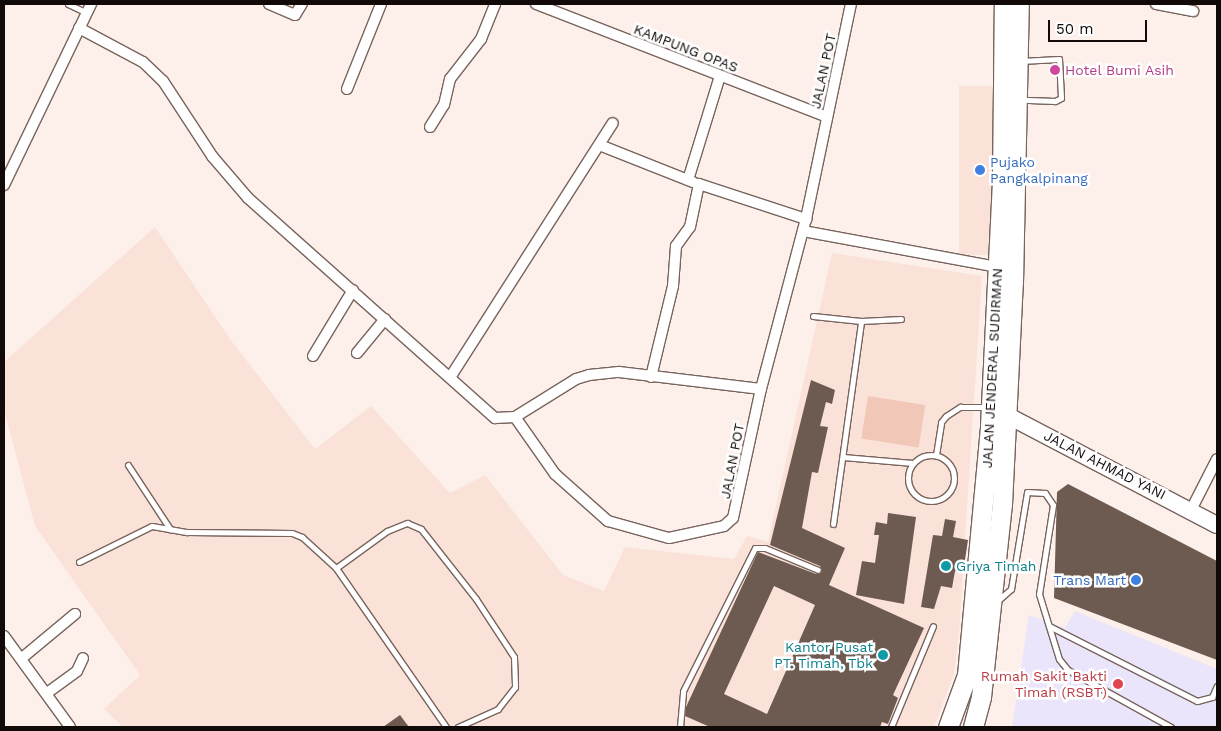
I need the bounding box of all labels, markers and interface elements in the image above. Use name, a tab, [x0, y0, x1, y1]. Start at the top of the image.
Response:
scale bar	[1051, 10, 1150, 42]
street label: KAMPUNG OPAS	[631, 20, 741, 76]
text: 50 m	[1056, 20, 1093, 38]
street label: JALAN POT	[807, 32, 839, 110]
place label: Hotel Bumi Asih	[1065, 62, 1175, 78]
marker: Hotel Bumi Asih	[1049, 64, 1061, 76]
place label: Pujako Pangkalpinang	[990, 154, 1088, 186]
marker: Pujako Pangkalpinang	[974, 164, 986, 176]
street label: JALAN JENDERAL SUDIRMAN	[978, 267, 1006, 469]
street label: JALAN POT	[716, 422, 748, 500]
street label: JALAN AHMAD YANI	[1041, 427, 1169, 503]
place label: Griya Timah	[956, 558, 1037, 574]
marker: Griya Timah	[940, 560, 952, 572]
place label: Trans Mart	[1053, 572, 1126, 588]
marker: Trans Mart	[1130, 574, 1142, 586]
place label: Kantor Pusat PT. Timah, Tbk	[774, 639, 873, 672]
marker: Kantor Pusat PT. Timah, Tbk	[877, 649, 889, 661]
place label: Rumah Sakit Bakti Timah (RSBT)	[981, 668, 1107, 700]
marker: Rumah Sakit Bakti Timah (RSBT)	[1111, 677, 1125, 691]

